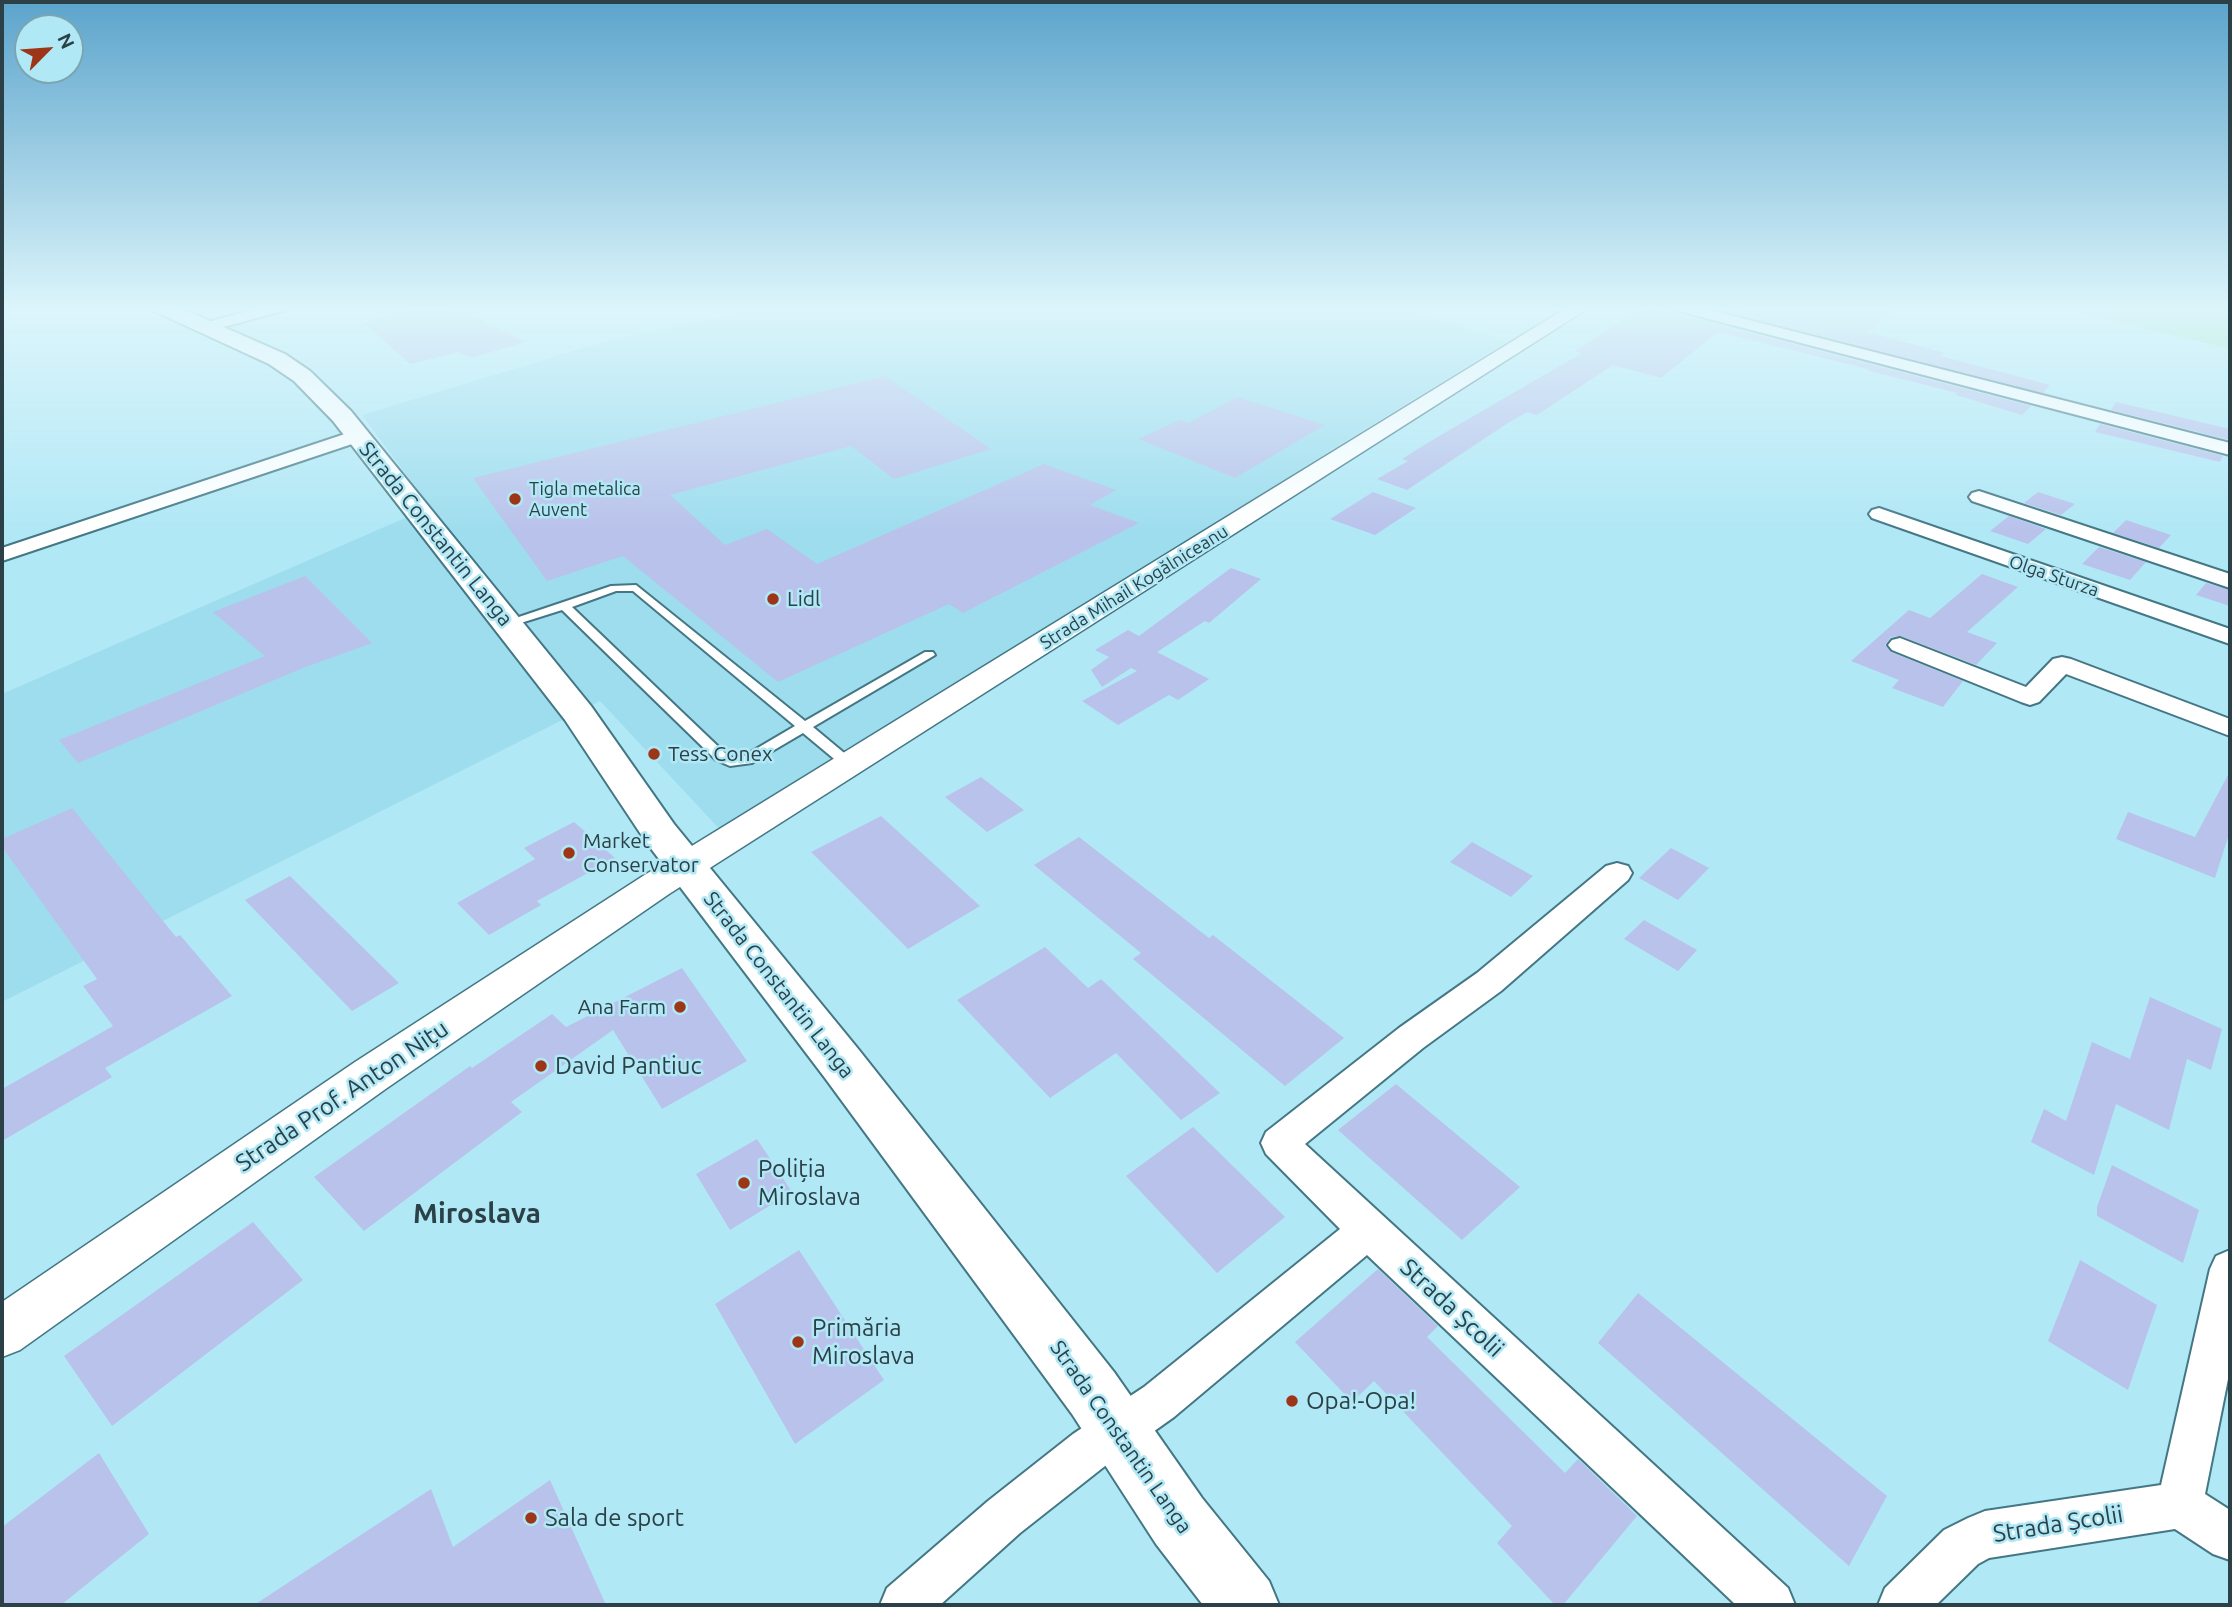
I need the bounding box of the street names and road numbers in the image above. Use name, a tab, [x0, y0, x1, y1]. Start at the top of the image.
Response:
street label: Strada Constantin Langa	[354, 437, 518, 631]
street label: Strada Mihail Kogălniceanu	[1036, 520, 1232, 654]
street label: Olga Sturza	[2006, 551, 2102, 601]
street label: Strada Constantin Langa	[698, 887, 860, 1083]
street label: Strada Prof. Anton Nițu	[230, 1014, 454, 1178]
street label: Strada Școlii	[1394, 1253, 1510, 1363]
street label: Strada Constantin Langa	[1045, 1336, 1197, 1538]
street label: Strada Școlii	[1991, 1500, 2125, 1548]

